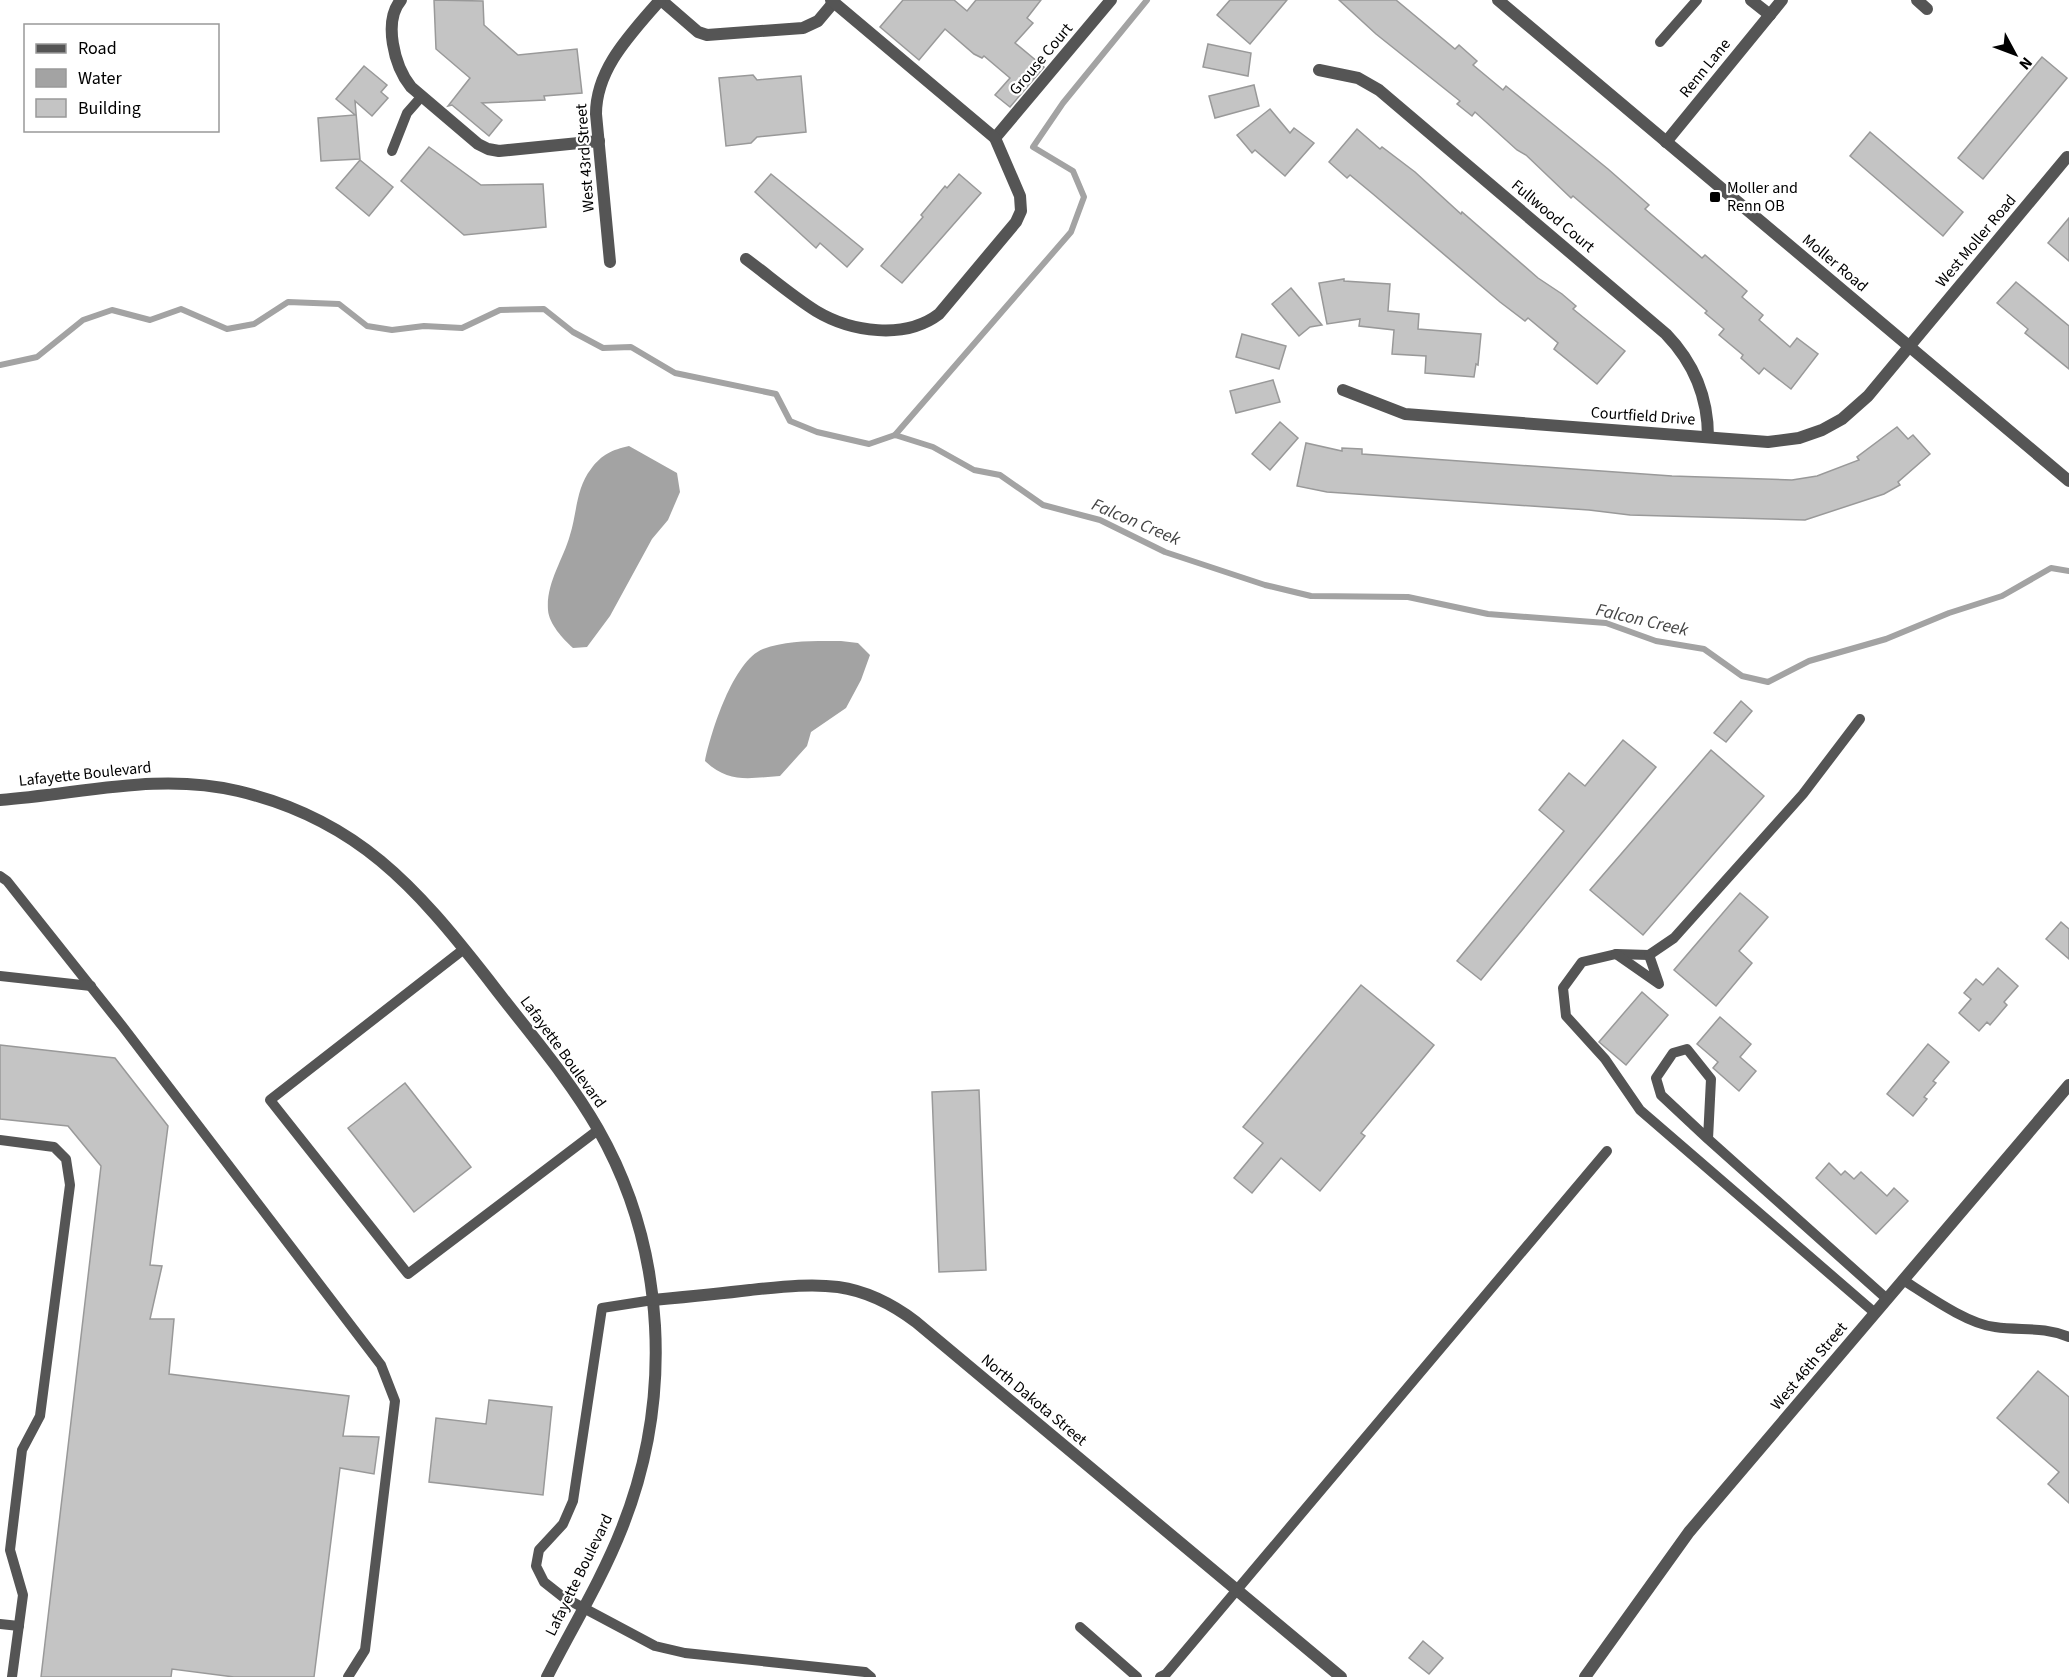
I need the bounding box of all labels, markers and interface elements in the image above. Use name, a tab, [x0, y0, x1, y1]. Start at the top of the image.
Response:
street label: Grouse Court	[1004, 18, 1078, 100]
legend	[24, 24, 219, 132]
north arrow	[1985, 24, 2045, 84]
street label: Renn Lane	[1674, 34, 1736, 102]
text: Road	[78, 36, 117, 61]
text: N	[2014, 52, 2037, 74]
text: Water	[78, 66, 122, 91]
text: Building	[78, 96, 141, 121]
street label: West 43rd Street	[570, 102, 600, 213]
street label: Fullwood Court	[1507, 175, 1600, 258]
place label: Moller and Renn OB	[1727, 177, 1798, 217]
marker: Moller and Renn OB	[1708, 190, 1722, 204]
street label: West Moller Road	[1931, 190, 2021, 292]
street label: Moller Road	[1797, 229, 1873, 297]
street label: Courtfield Drive	[1590, 401, 1696, 431]
water label: Falcon Creek	[1088, 492, 1185, 552]
water label: Falcon Creek	[1593, 597, 1691, 643]
street label: Lafayette Boulevard	[18, 756, 152, 792]
street label: Lafayette Boulevard	[515, 992, 611, 1112]
street label: West 46th Street	[1766, 1317, 1853, 1415]
street label: North Dakota Street	[976, 1349, 1092, 1451]
street label: Lafayette Boulevard	[540, 1510, 618, 1640]

